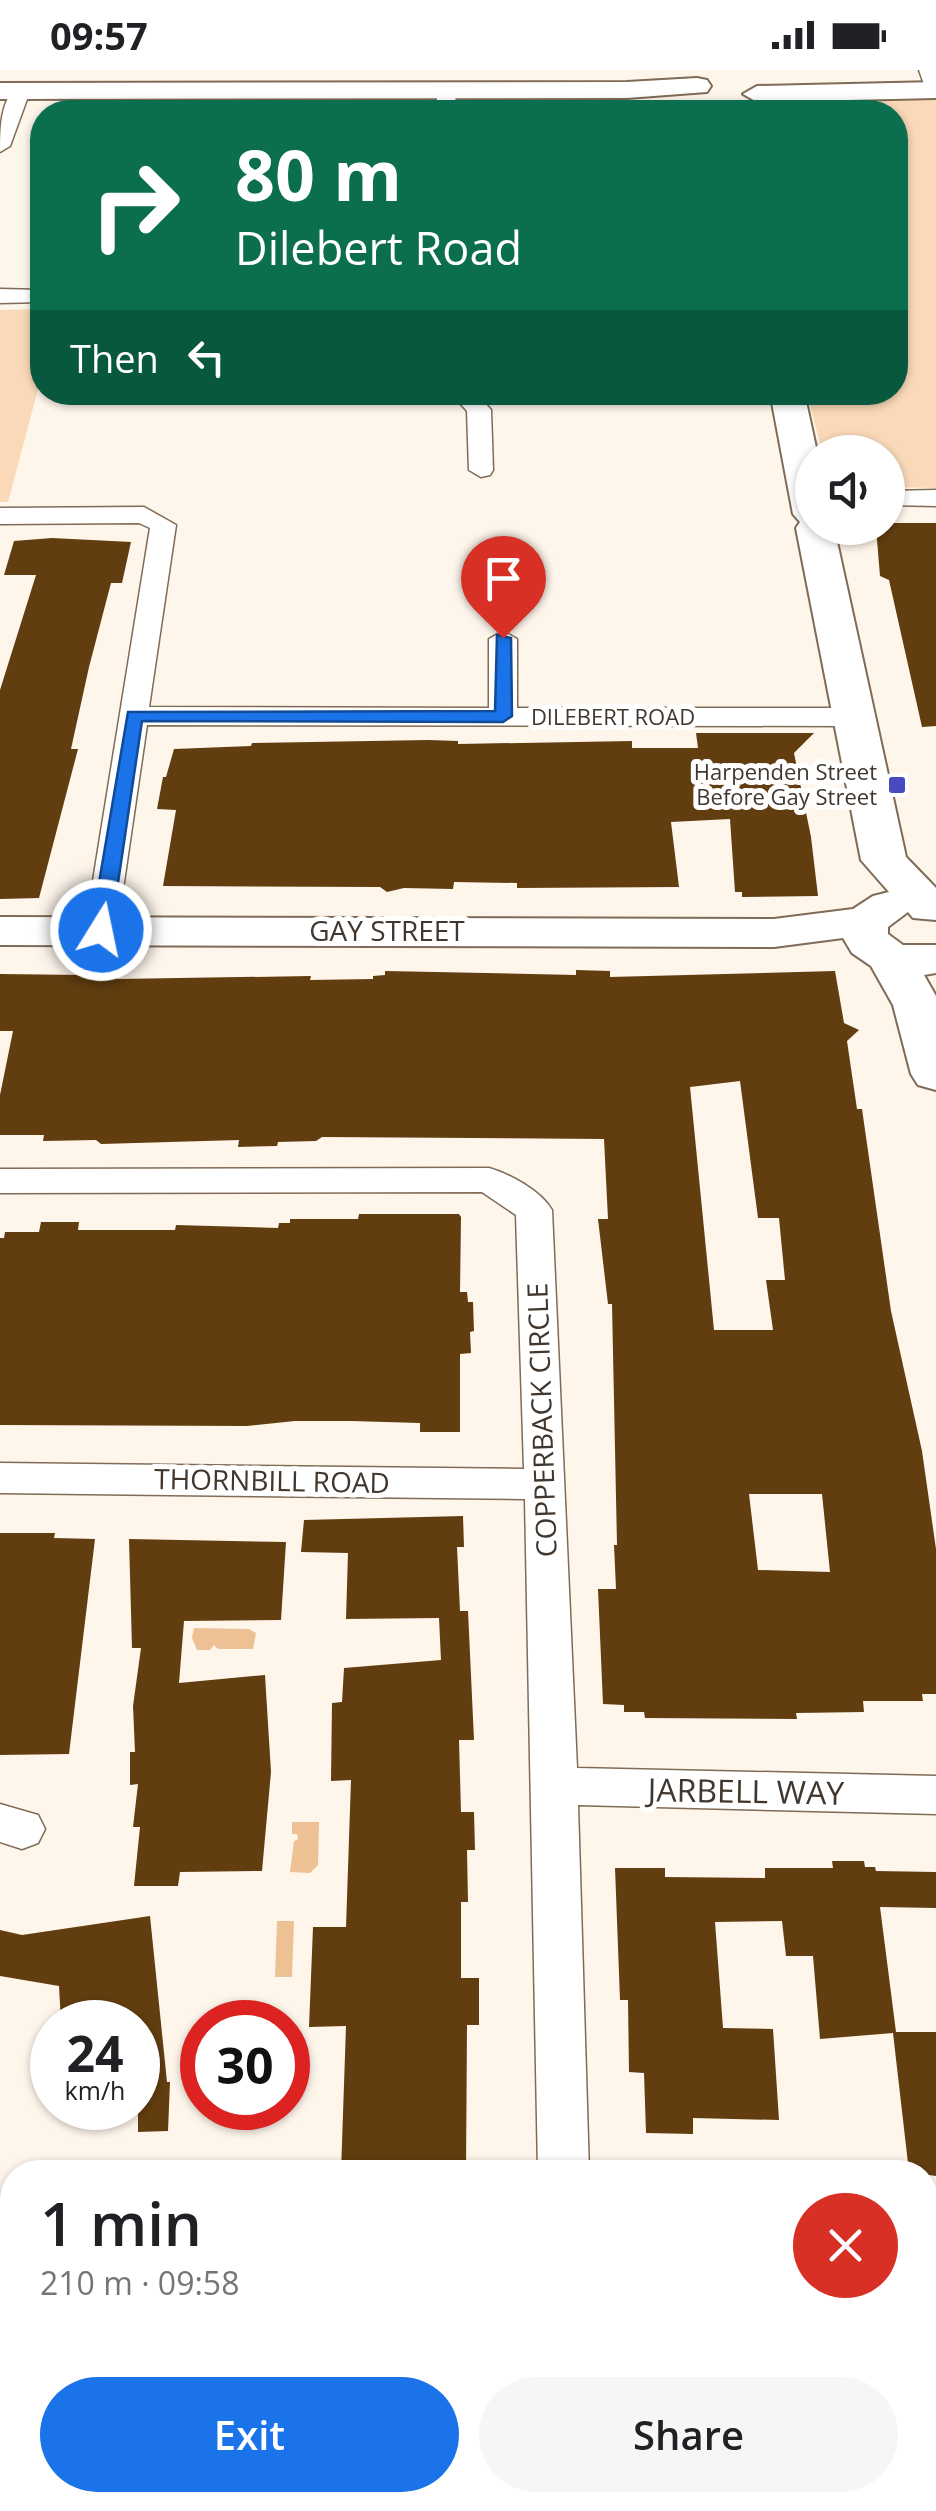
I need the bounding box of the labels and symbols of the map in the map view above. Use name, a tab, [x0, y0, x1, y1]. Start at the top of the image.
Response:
pin	[461, 536, 546, 639]
street label: DILEBERT ROAD	[531, 701, 695, 731]
place label: Harpenden Street Before Gay Street	[694, 756, 877, 811]
marker: Harpenden Street Before Gay Street	[886, 774, 908, 796]
position arrow	[49, 878, 153, 982]
street label: GAY STREET	[309, 911, 465, 949]
street label: COPPERBACK CIRCLE	[517, 1282, 565, 1558]
street label: THORNBILL ROAD	[154, 1459, 390, 1501]
street label: JARBELL WAY	[644, 1767, 845, 1814]
speed limit sign: 30	[180, 2000, 310, 2130]

